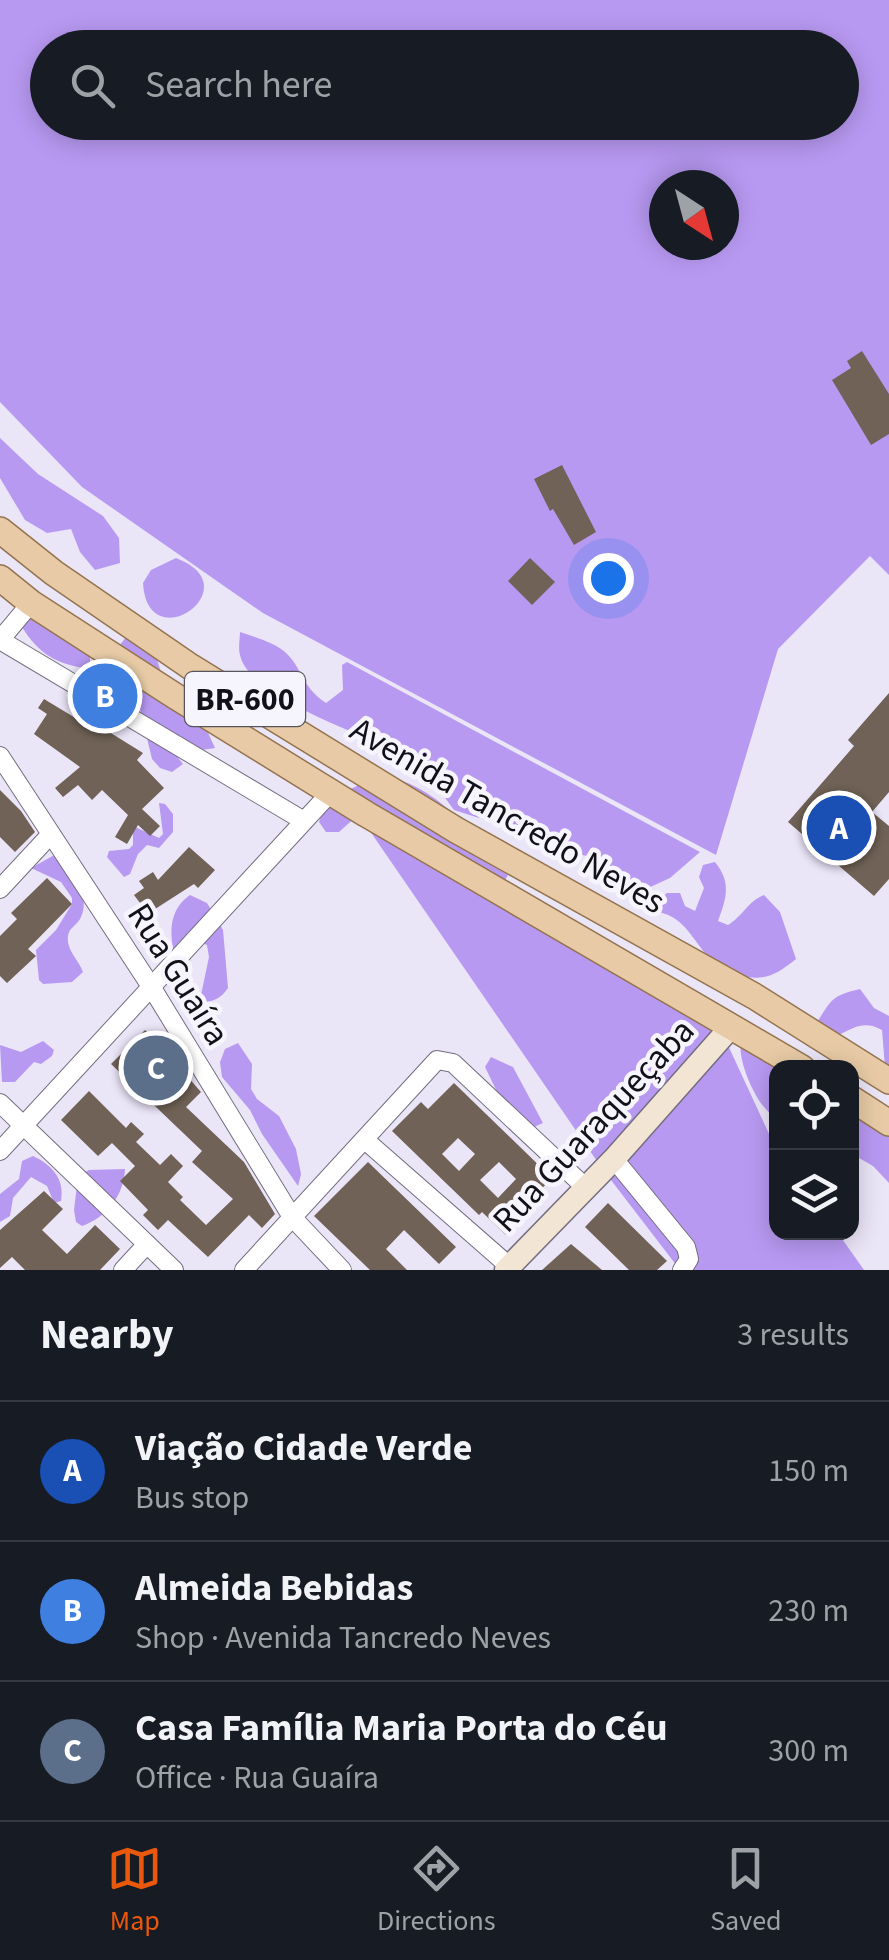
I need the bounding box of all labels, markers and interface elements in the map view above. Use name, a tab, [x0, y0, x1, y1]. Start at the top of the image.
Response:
search box	[30, 30, 859, 140]
icon: search	[65, 58, 120, 113]
text: Search here	[145, 58, 332, 112]
north arrow	[649, 170, 739, 260]
your location	[583, 553, 634, 604]
pin: B	[72, 658, 138, 734]
road number: BR-600	[185, 672, 305, 726]
street label: Avenida Tancredo Neves	[341, 705, 674, 927]
pin: A	[806, 790, 872, 866]
street label: Rua Guaíra	[115, 894, 242, 1055]
street label: Rua Guaraqueçaba	[481, 1008, 706, 1244]
pin: C	[124, 1030, 188, 1106]
map controls	[769, 1060, 859, 1240]
button: locate	[769, 1060, 859, 1150]
button: layers	[769, 1150, 859, 1240]
text: Nearby	[40, 1305, 174, 1365]
text: 3 results	[737, 1312, 849, 1358]
text: Viação Cidade Verde	[135, 1421, 473, 1475]
text: A	[63, 1448, 82, 1494]
text: 150 m	[768, 1448, 849, 1494]
text: Bus stop	[135, 1475, 249, 1521]
text: Almeida Bebidas	[135, 1561, 413, 1615]
text: B	[63, 1588, 82, 1634]
text: 230 m	[768, 1588, 849, 1634]
text: Shop · Avenida Tancredo Neves	[135, 1615, 551, 1661]
text: Casa Família Maria Porta do Céu	[135, 1701, 668, 1755]
text: C	[63, 1728, 82, 1774]
text: 300 m	[768, 1728, 849, 1774]
text: Office · Rua Guaíra	[135, 1755, 379, 1801]
tab: Map	[107, 1841, 162, 1941]
tab: Directions	[377, 1841, 496, 1941]
tab: Saved	[710, 1841, 782, 1941]

